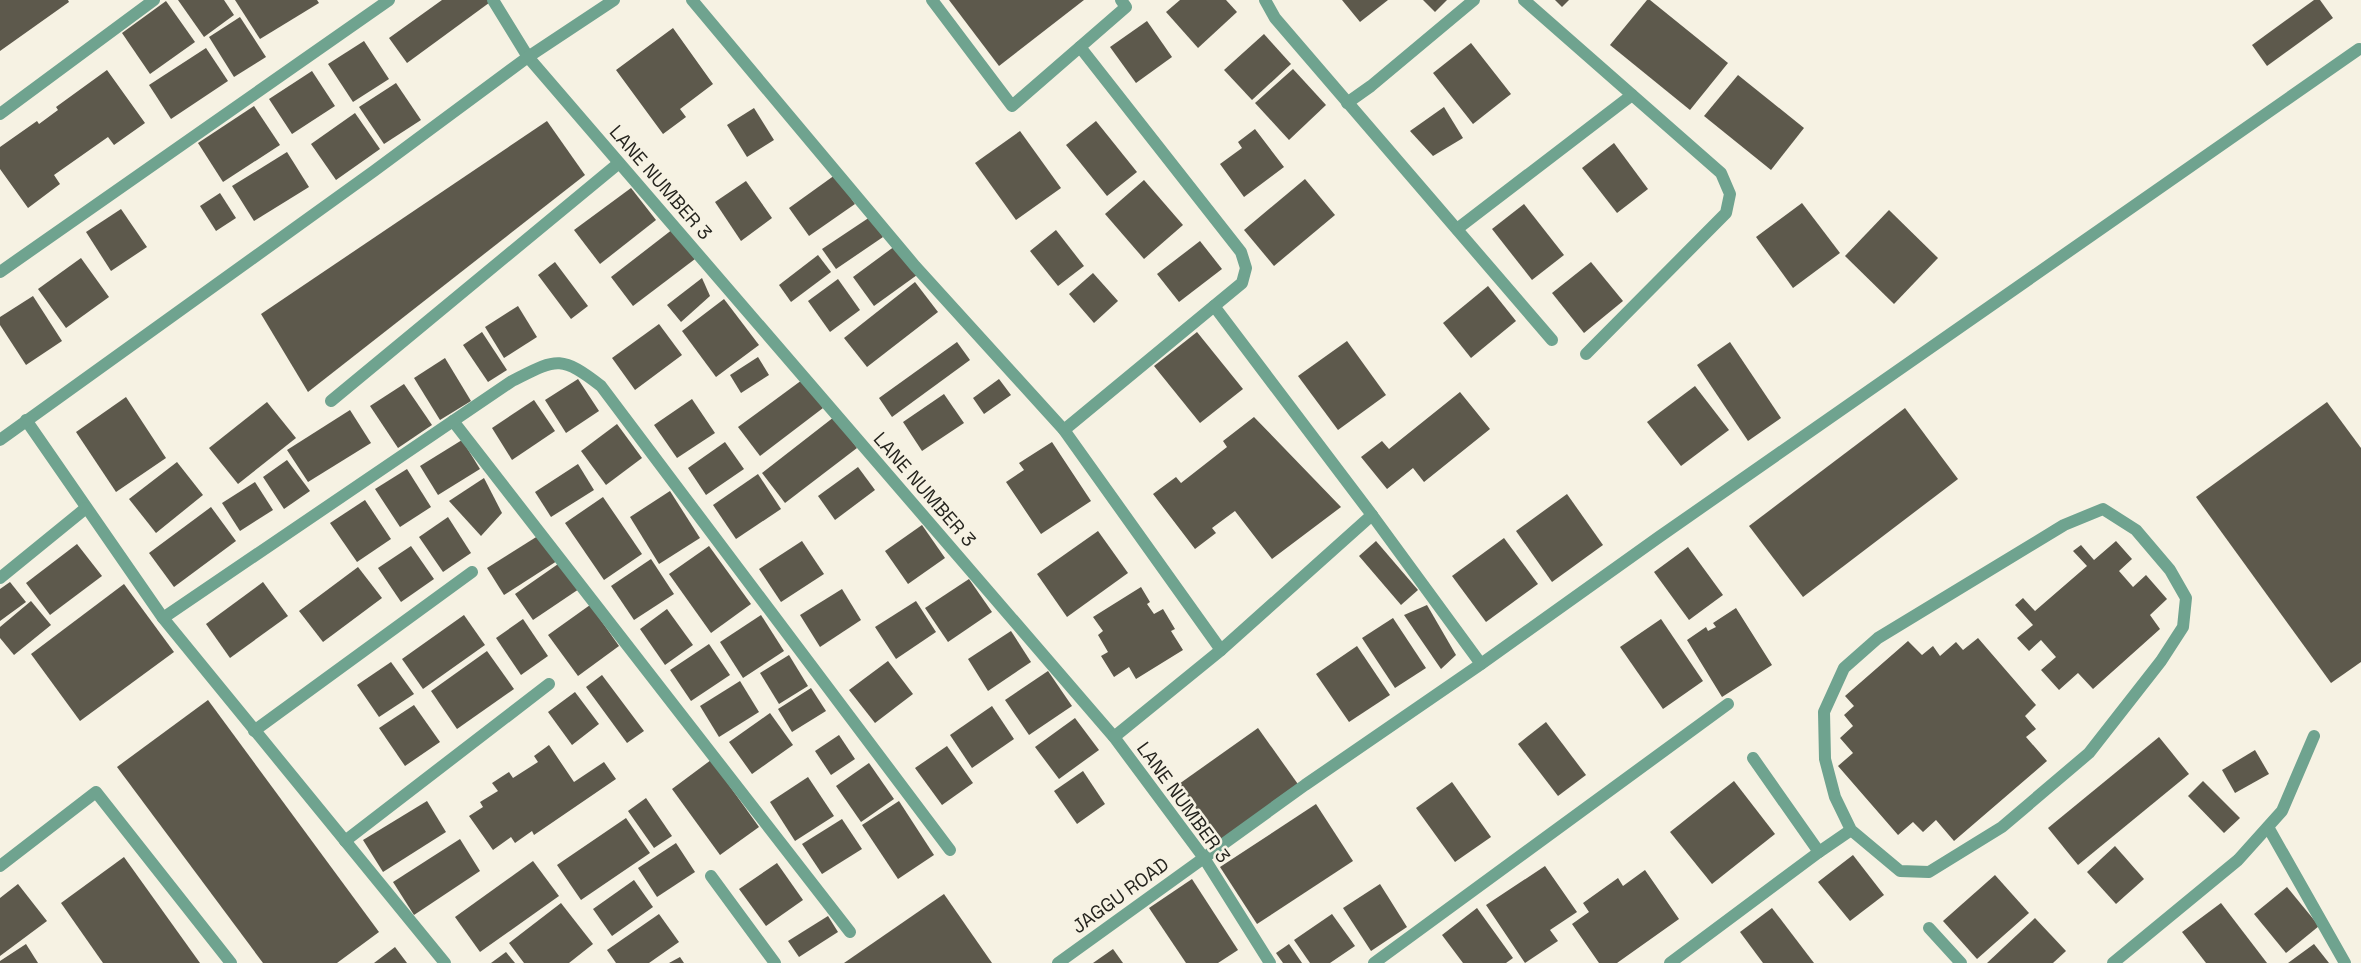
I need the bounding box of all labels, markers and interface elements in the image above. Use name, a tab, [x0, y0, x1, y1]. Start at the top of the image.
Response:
street label: LANE NUMBER 3	[604, 120, 717, 245]
street label: LANE NUMBER 3	[868, 427, 981, 552]
street label: LANE NUMBER 3	[1131, 737, 1236, 868]
street label: JAGGU ROAD	[1067, 852, 1174, 939]

